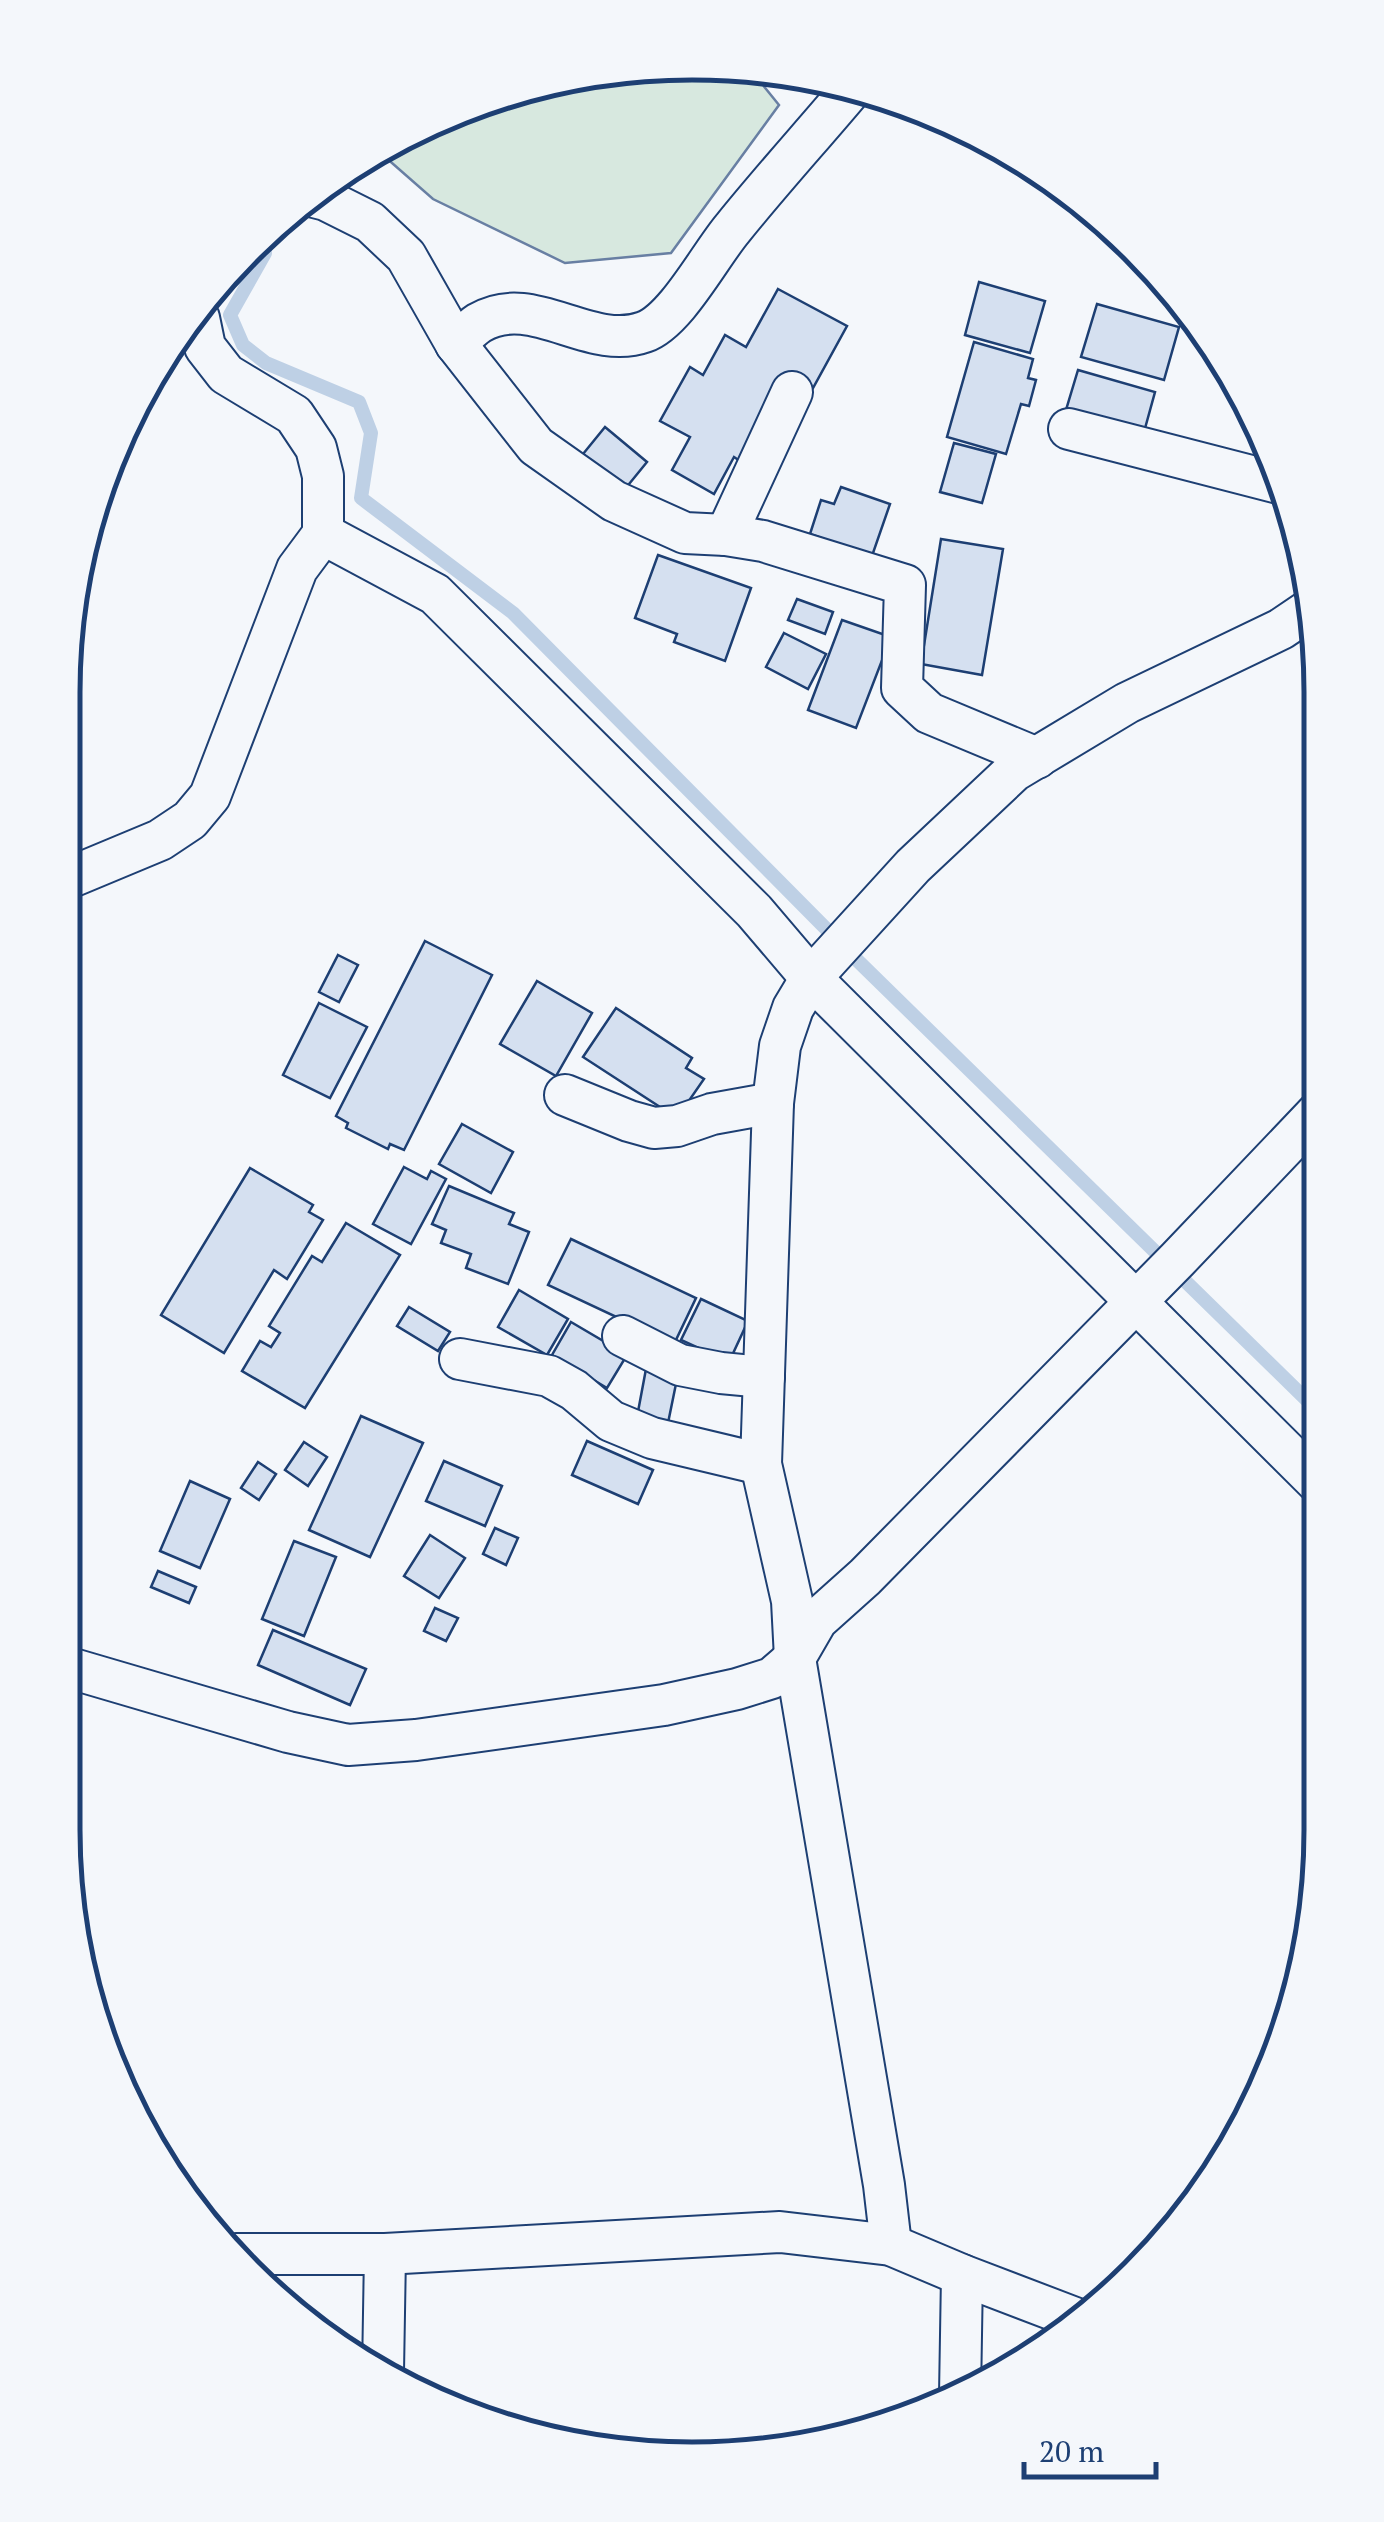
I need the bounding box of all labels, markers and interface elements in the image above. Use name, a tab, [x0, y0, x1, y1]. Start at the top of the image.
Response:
scale bar	[1024, 2417, 1156, 2479]
text: 20 m	[1039, 2431, 1104, 2471]

